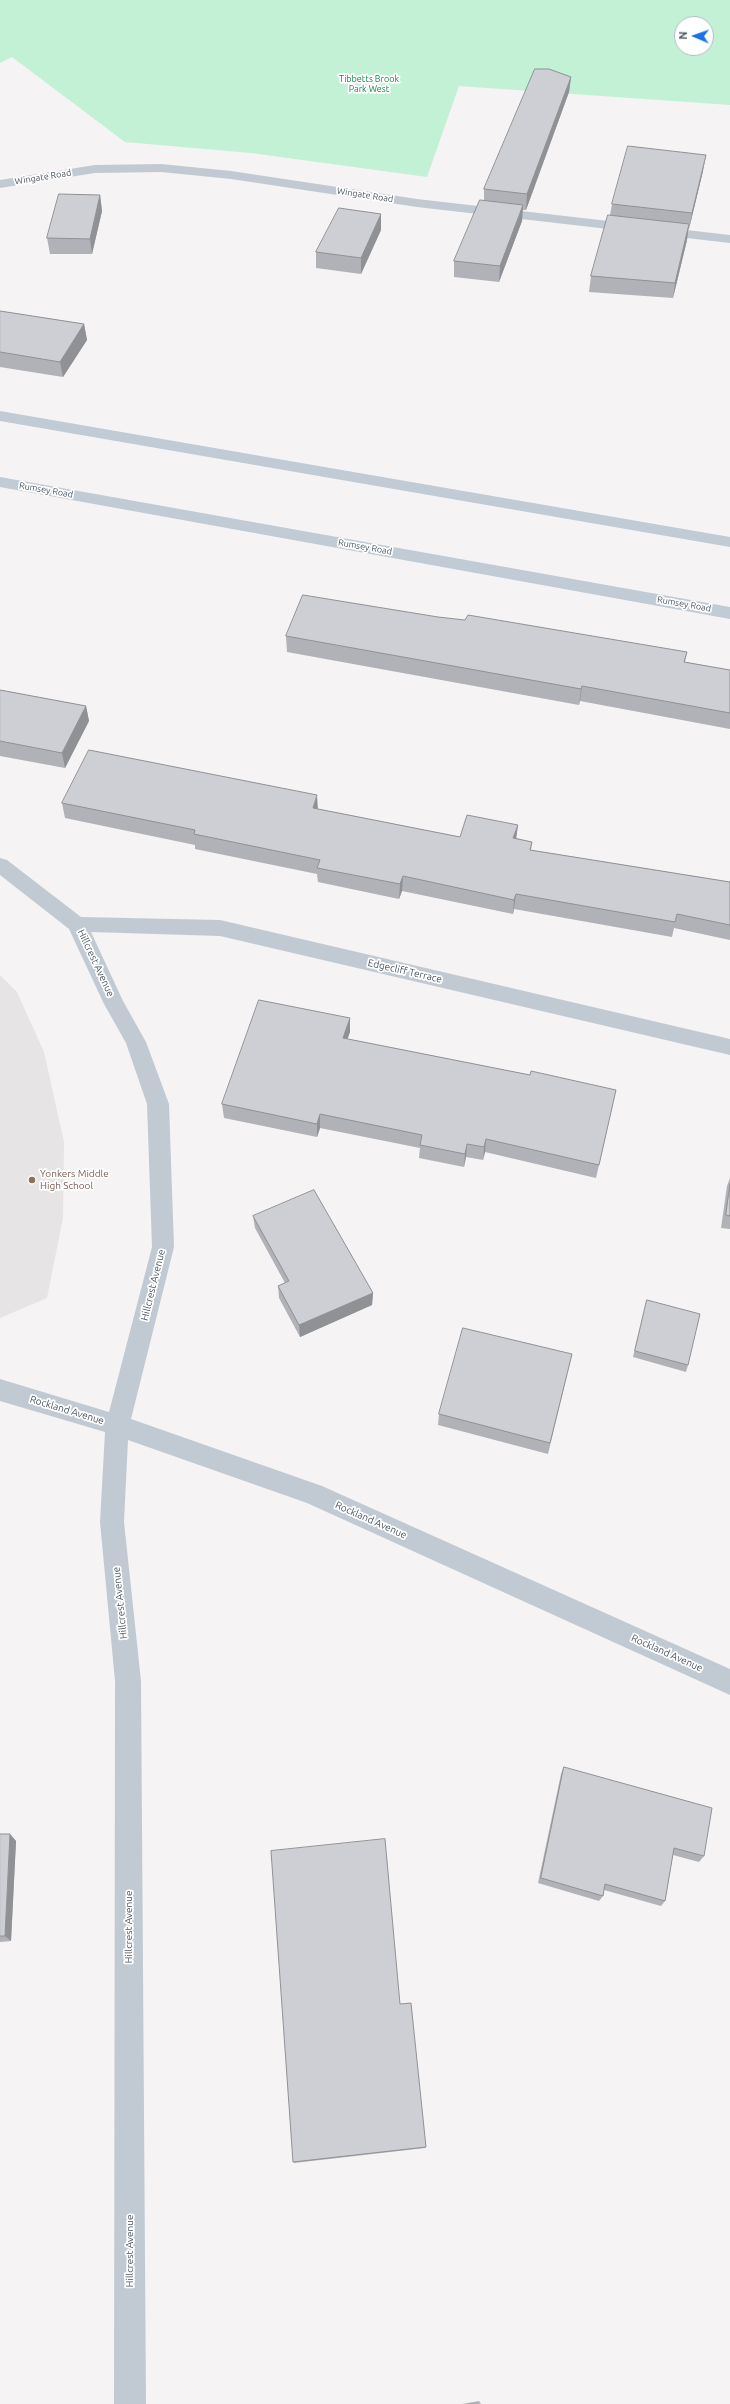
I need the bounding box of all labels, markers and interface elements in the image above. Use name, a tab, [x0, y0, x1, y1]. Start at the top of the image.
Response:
north arrow	[674, 16, 714, 56]
text: N	[677, 31, 689, 40]
park label: Tibbetts Brook Park West	[339, 74, 399, 95]
street label: Wingate Road	[14, 167, 72, 187]
street label: Wingate Road	[336, 185, 394, 205]
street label: Rumsey Road	[18, 480, 74, 500]
street label: Rumsey Road	[337, 537, 393, 557]
street label: Rumsey Road	[656, 594, 712, 614]
street label: Hillcrest Avenue	[75, 927, 117, 999]
street label: Edgecliff Terrace	[367, 957, 443, 985]
place label: Yonkers Middle High School	[40, 1168, 109, 1192]
marker: Yonkers Middle High School	[27, 1175, 37, 1185]
street label: Hillcrest Avenue	[138, 1248, 168, 1322]
street label: Rockland Avenue	[28, 1393, 106, 1427]
street label: Rockland Avenue	[333, 1499, 409, 1541]
street label: Hillcrest Avenue	[110, 1566, 130, 1640]
street label: Rockland Avenue	[629, 1632, 705, 1674]
street label: Hillcrest Avenue	[123, 1891, 135, 1963]
street label: Hillcrest Avenue	[124, 2215, 136, 2287]

